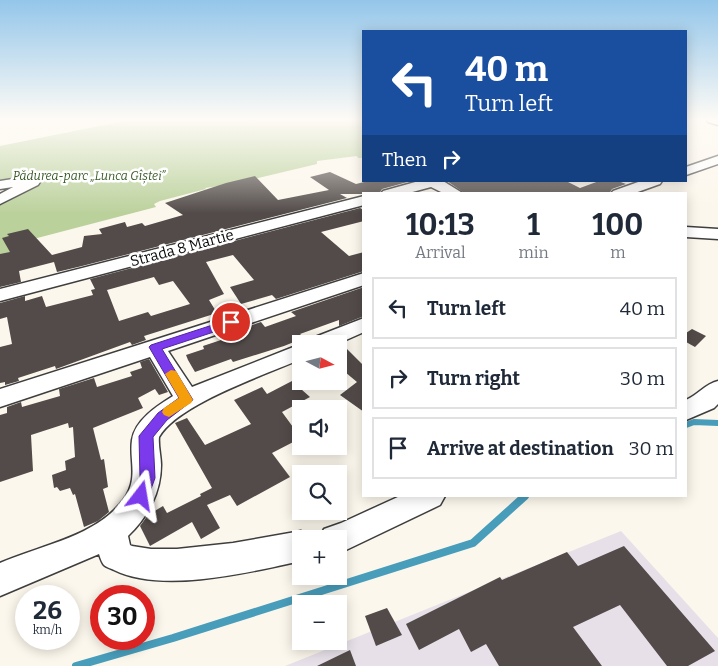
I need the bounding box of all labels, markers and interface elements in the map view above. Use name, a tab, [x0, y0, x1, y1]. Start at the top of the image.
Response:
text: 40 m	[465, 48, 548, 90]
icon: left	[382, 50, 447, 115]
text: Turn left	[465, 90, 553, 117]
icon: right	[437, 145, 465, 173]
text: Then	[382, 148, 427, 171]
park label: Pădurea-parc „Lunca Gîștei”	[13, 169, 166, 184]
text: 10:13	[406, 207, 475, 243]
text: 1	[527, 207, 540, 243]
text: 100	[592, 207, 643, 243]
street label: Strada 8 Martie	[128, 226, 236, 270]
text: Arrival	[415, 243, 466, 262]
text: min	[519, 243, 549, 262]
text: m	[610, 243, 625, 262]
icon: left	[384, 294, 412, 322]
text: Turn left	[427, 297, 506, 320]
text: 40 m	[620, 297, 665, 320]
pin	[210, 301, 252, 343]
icon: arrive	[217, 308, 245, 336]
north arrow	[292, 335, 348, 390]
map controls	[292, 335, 347, 650]
icon: right	[384, 364, 412, 392]
text: Turn right	[427, 367, 520, 390]
text: 30 m	[620, 367, 665, 390]
button: sound	[292, 400, 347, 455]
icon: arrive	[384, 434, 412, 462]
text: Arrive at destination	[427, 437, 614, 460]
text: 30 m	[629, 437, 674, 460]
button: search	[292, 465, 347, 520]
position arrow	[114, 469, 166, 521]
button: +	[292, 530, 347, 585]
speed limit sign: 30	[90, 585, 155, 650]
button: −	[292, 595, 347, 650]
text: 26	[33, 596, 62, 626]
text: km/h	[33, 623, 62, 637]

